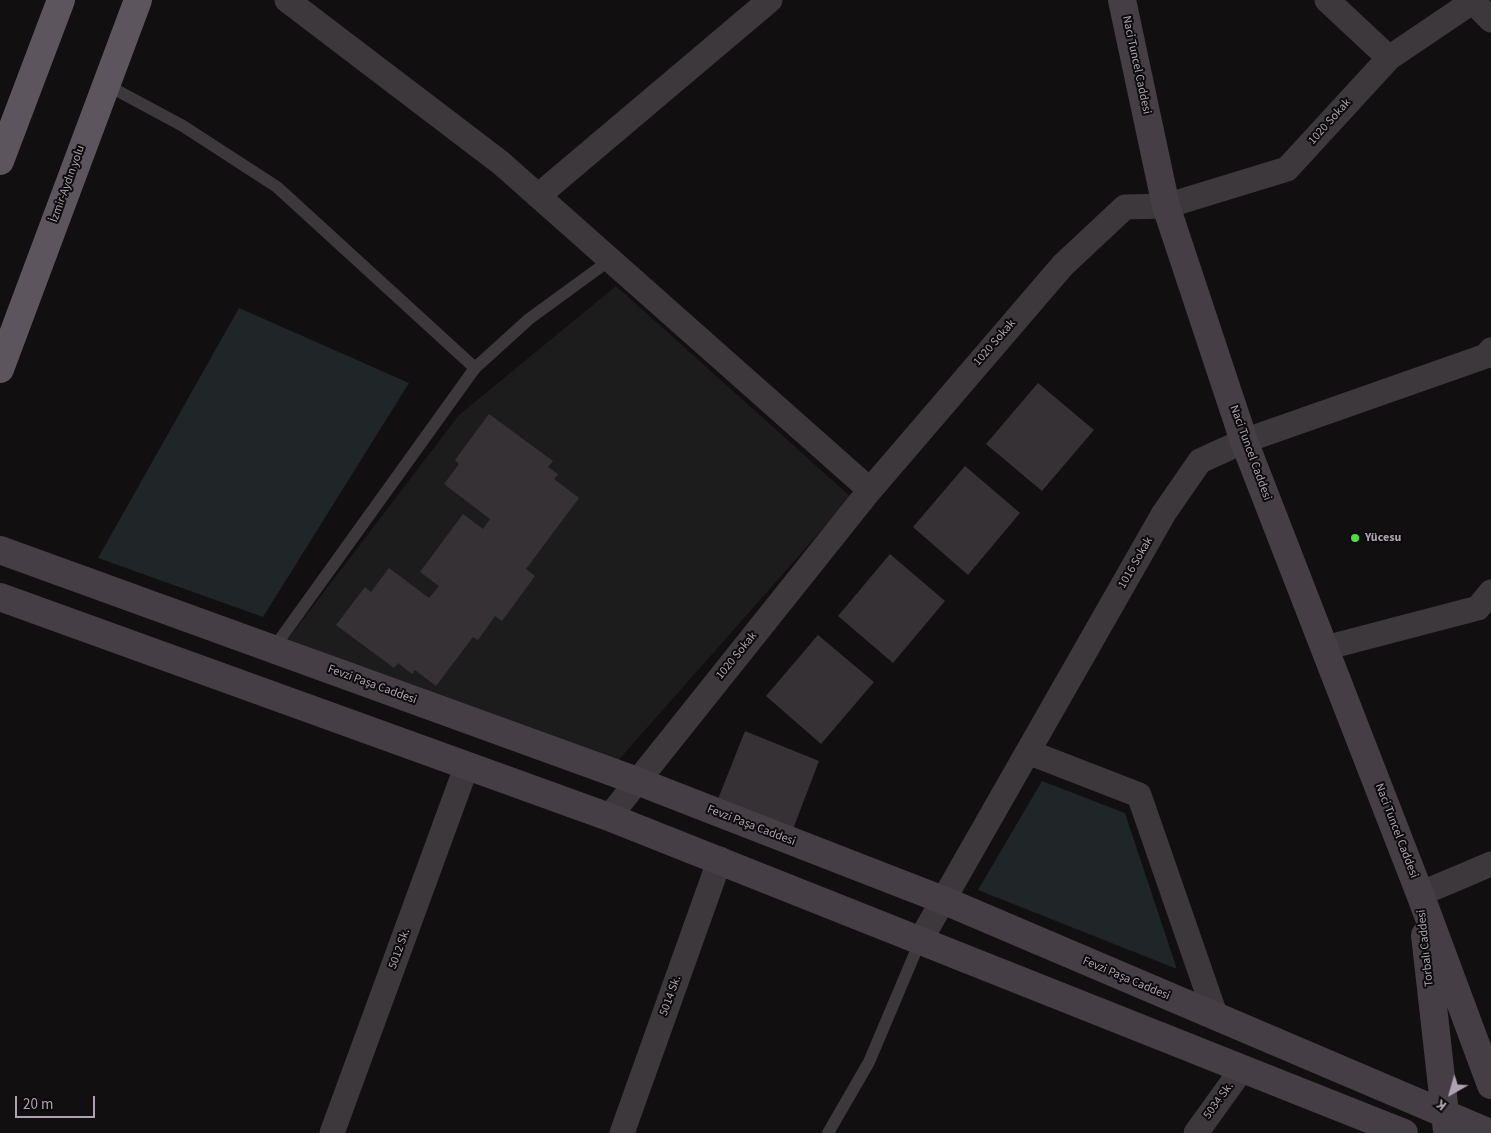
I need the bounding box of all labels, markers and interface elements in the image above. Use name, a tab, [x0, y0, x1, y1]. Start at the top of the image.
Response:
street label: Naci Tuncel Caddesi	[1119, 14, 1153, 116]
street label: 1020 Sokak	[1306, 96, 1354, 148]
street label: İzmir-Aydın yolu	[47, 143, 89, 225]
street label: 1020 Sokak	[971, 317, 1019, 369]
street label: Naci Tuncel Caddesi	[1226, 403, 1274, 503]
place label: Yücesu	[1365, 531, 1401, 545]
marker: Yücesu	[1349, 532, 1361, 544]
street label: 1016 Sokak	[1116, 535, 1156, 591]
street label: 1020 Sokak	[713, 629, 761, 683]
street label: Fevzi Paşa Caddesi	[326, 662, 418, 708]
street label: Naci Tuncel Caddesi	[1371, 782, 1421, 880]
street label: Fevzi Paşa Caddesi	[705, 803, 797, 849]
street label: Torbalı Caddesi	[1415, 909, 1437, 987]
street label: 5012 Sk.	[386, 927, 414, 971]
street label: Fevzi Paşa Caddesi	[1080, 954, 1172, 1004]
street label: 5014 Sk.	[657, 974, 685, 1018]
north arrow	[1426, 1068, 1476, 1118]
street label: 5034 Sk.	[1201, 1080, 1237, 1122]
scale bar	[18, 1086, 98, 1118]
text: 20 m	[23, 1094, 53, 1115]
text: K	[1432, 1094, 1451, 1115]

